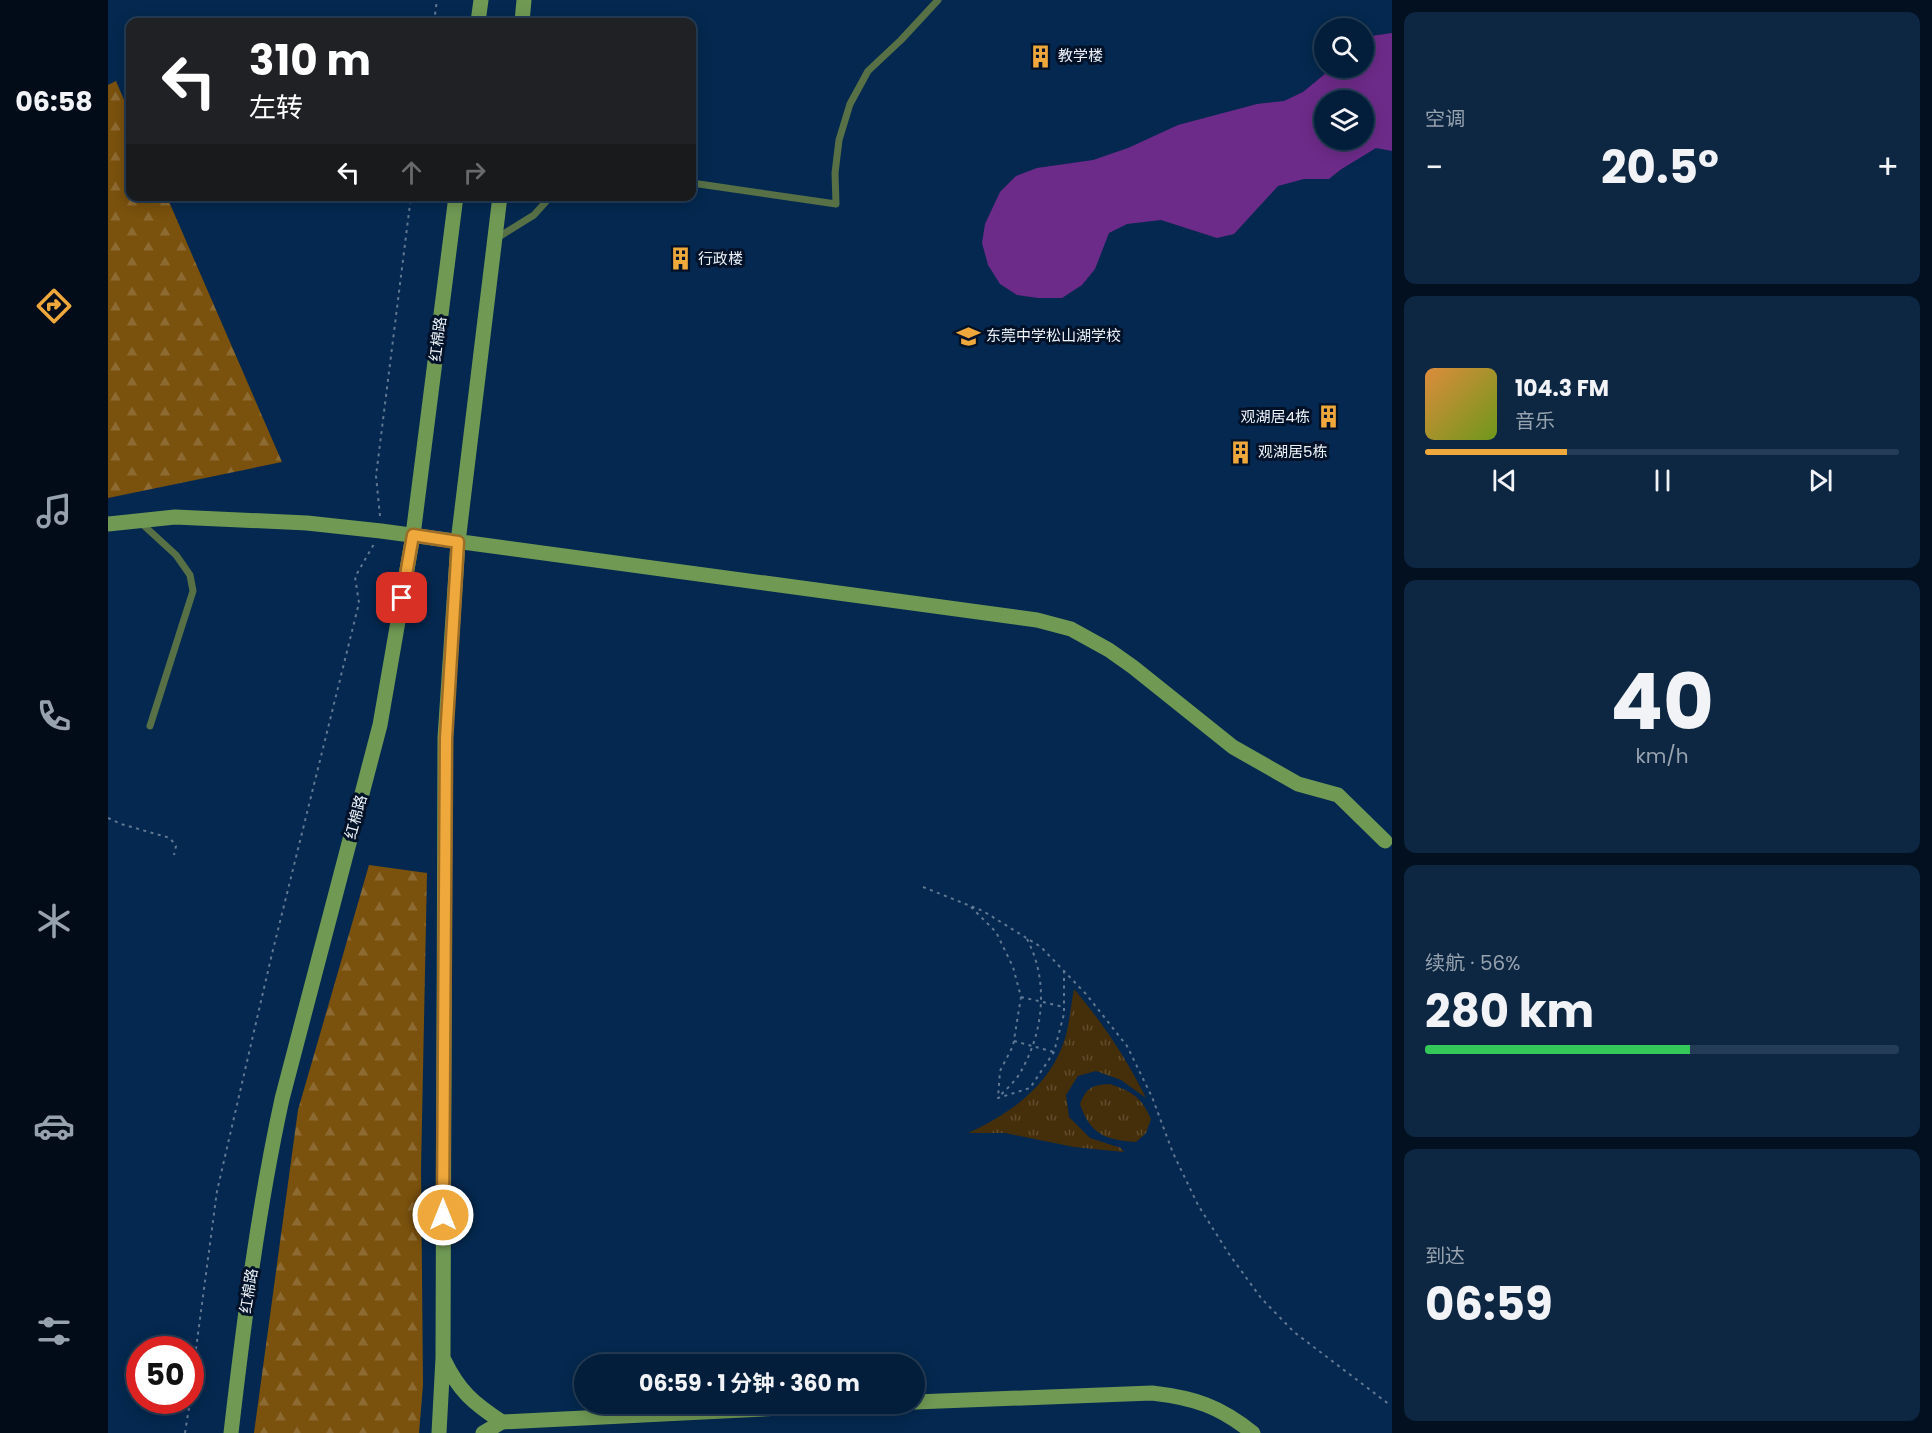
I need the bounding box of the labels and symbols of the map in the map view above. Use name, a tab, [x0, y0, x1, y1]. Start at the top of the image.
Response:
building icon: 教学楼	[1027, 43, 1053, 69]
place label: 教学楼	[1058, 45, 1103, 66]
building icon: 行政楼	[667, 246, 693, 272]
place label: 行政楼	[698, 248, 743, 269]
street label: 红棉路	[424, 315, 451, 363]
school or university icon: 东莞中学松山湖学校	[955, 323, 981, 349]
place label: 东莞中学松山湖学校	[986, 325, 1121, 346]
building icon: 观湖居4栋	[1315, 404, 1341, 430]
place label: 观湖居4栋	[1241, 406, 1310, 427]
building icon: 观湖居5栋	[1227, 439, 1253, 465]
place label: 观湖居5栋	[1258, 441, 1327, 462]
pin	[376, 572, 427, 623]
street label: 红棉路	[340, 792, 371, 841]
position arrow	[411, 1183, 475, 1247]
street label: 红棉路	[235, 1267, 262, 1315]
speed limit sign: 50	[126, 1336, 204, 1414]

